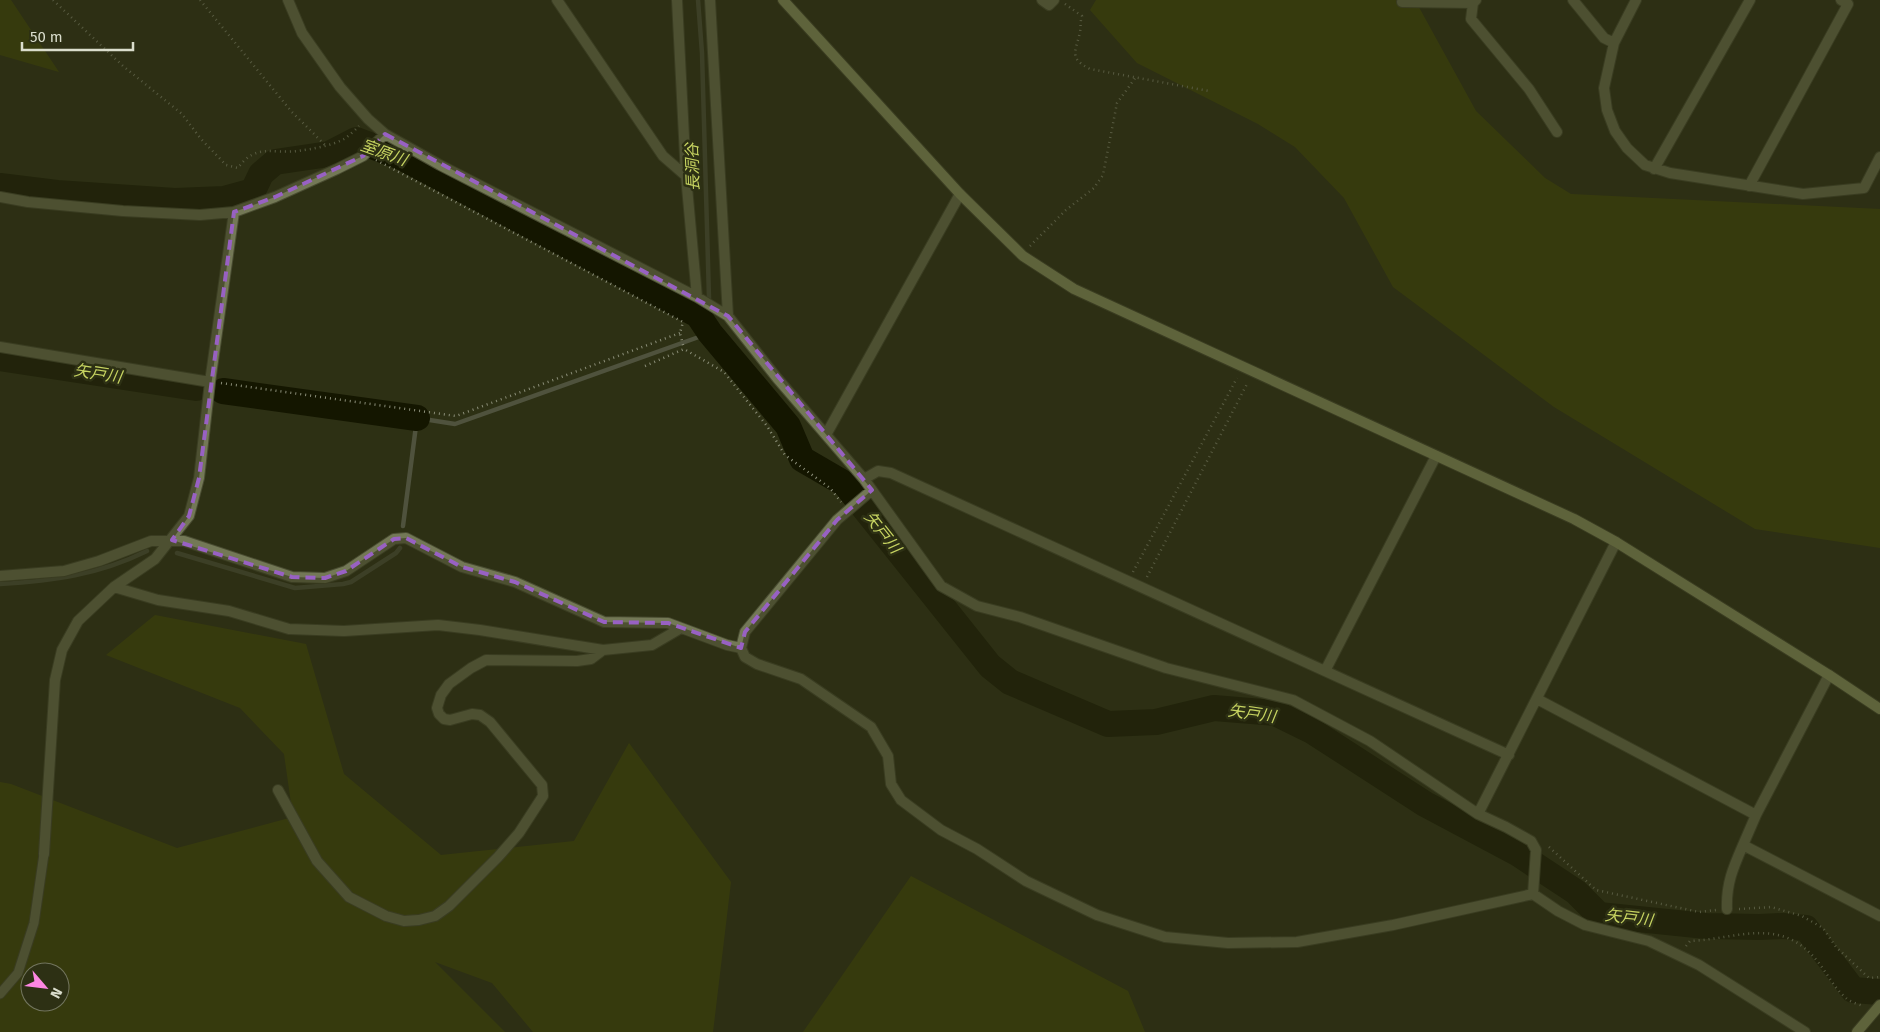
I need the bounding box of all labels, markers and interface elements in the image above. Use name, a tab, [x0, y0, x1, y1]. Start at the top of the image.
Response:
scale bar	[22, 20, 134, 52]
text: 50 m	[30, 28, 63, 46]
water label: 室原川	[358, 135, 412, 170]
water label: 長洞谷	[682, 141, 703, 191]
water label: 矢戸川	[73, 360, 125, 387]
water label: 矢戸川	[860, 508, 906, 559]
water label: 矢戸川	[1227, 701, 1279, 727]
water label: 矢戸川	[1604, 905, 1656, 930]
north arrow	[20, 962, 70, 1012]
text: N	[46, 985, 66, 1001]

